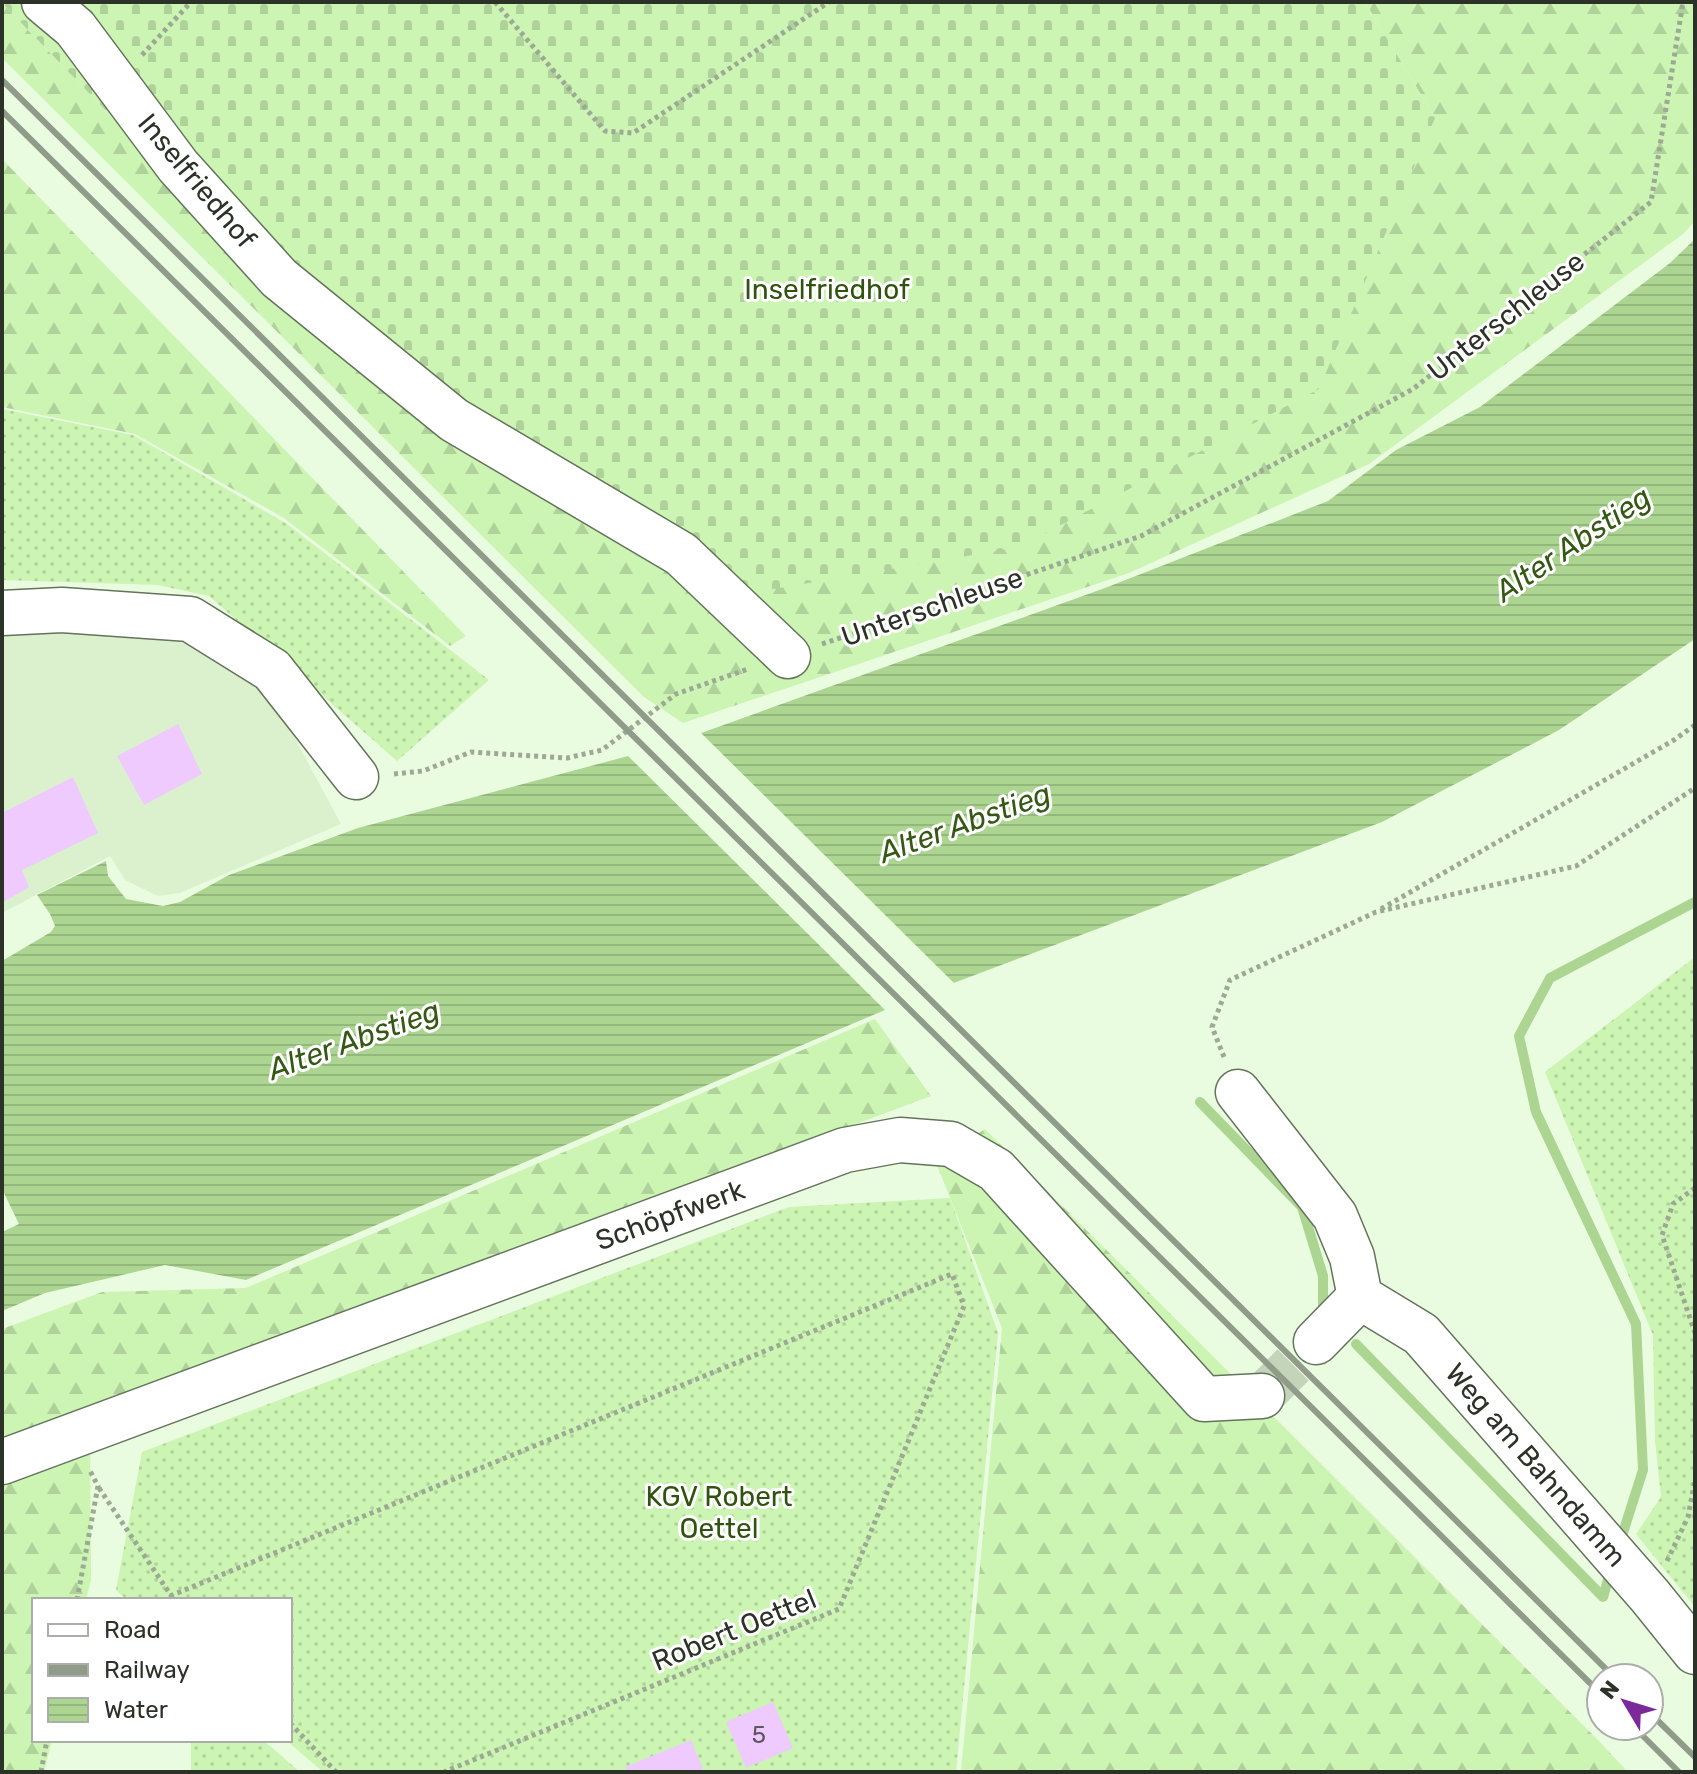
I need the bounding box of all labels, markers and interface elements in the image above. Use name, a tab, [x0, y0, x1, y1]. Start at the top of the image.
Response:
street label: Inselfriedhof	[131, 107, 263, 255]
street label: Unterschleuse	[1421, 245, 1591, 387]
park label: Inselfriedhof	[744, 273, 910, 306]
water label: Alter Abstieg	[1487, 479, 1658, 610]
street label: Unterschleuse	[837, 561, 1027, 653]
water label: Alter Abstieg	[872, 775, 1056, 871]
water label: Alter Abstieg	[261, 992, 445, 1088]
street label: Schöpfwerk	[591, 1173, 750, 1257]
street label: Weg am Bahndamm	[1439, 1357, 1633, 1573]
park label: KGV Robert Oettel	[646, 1480, 792, 1545]
street label: Robert Oettel	[647, 1582, 821, 1678]
legend	[32, 1598, 292, 1742]
text: Road	[104, 1616, 161, 1644]
text: Railway	[104, 1656, 190, 1684]
north arrow	[1585, 1662, 1665, 1742]
text: N	[1594, 1675, 1625, 1705]
text: Water	[104, 1696, 168, 1724]
house number: 5	[752, 1721, 766, 1749]

